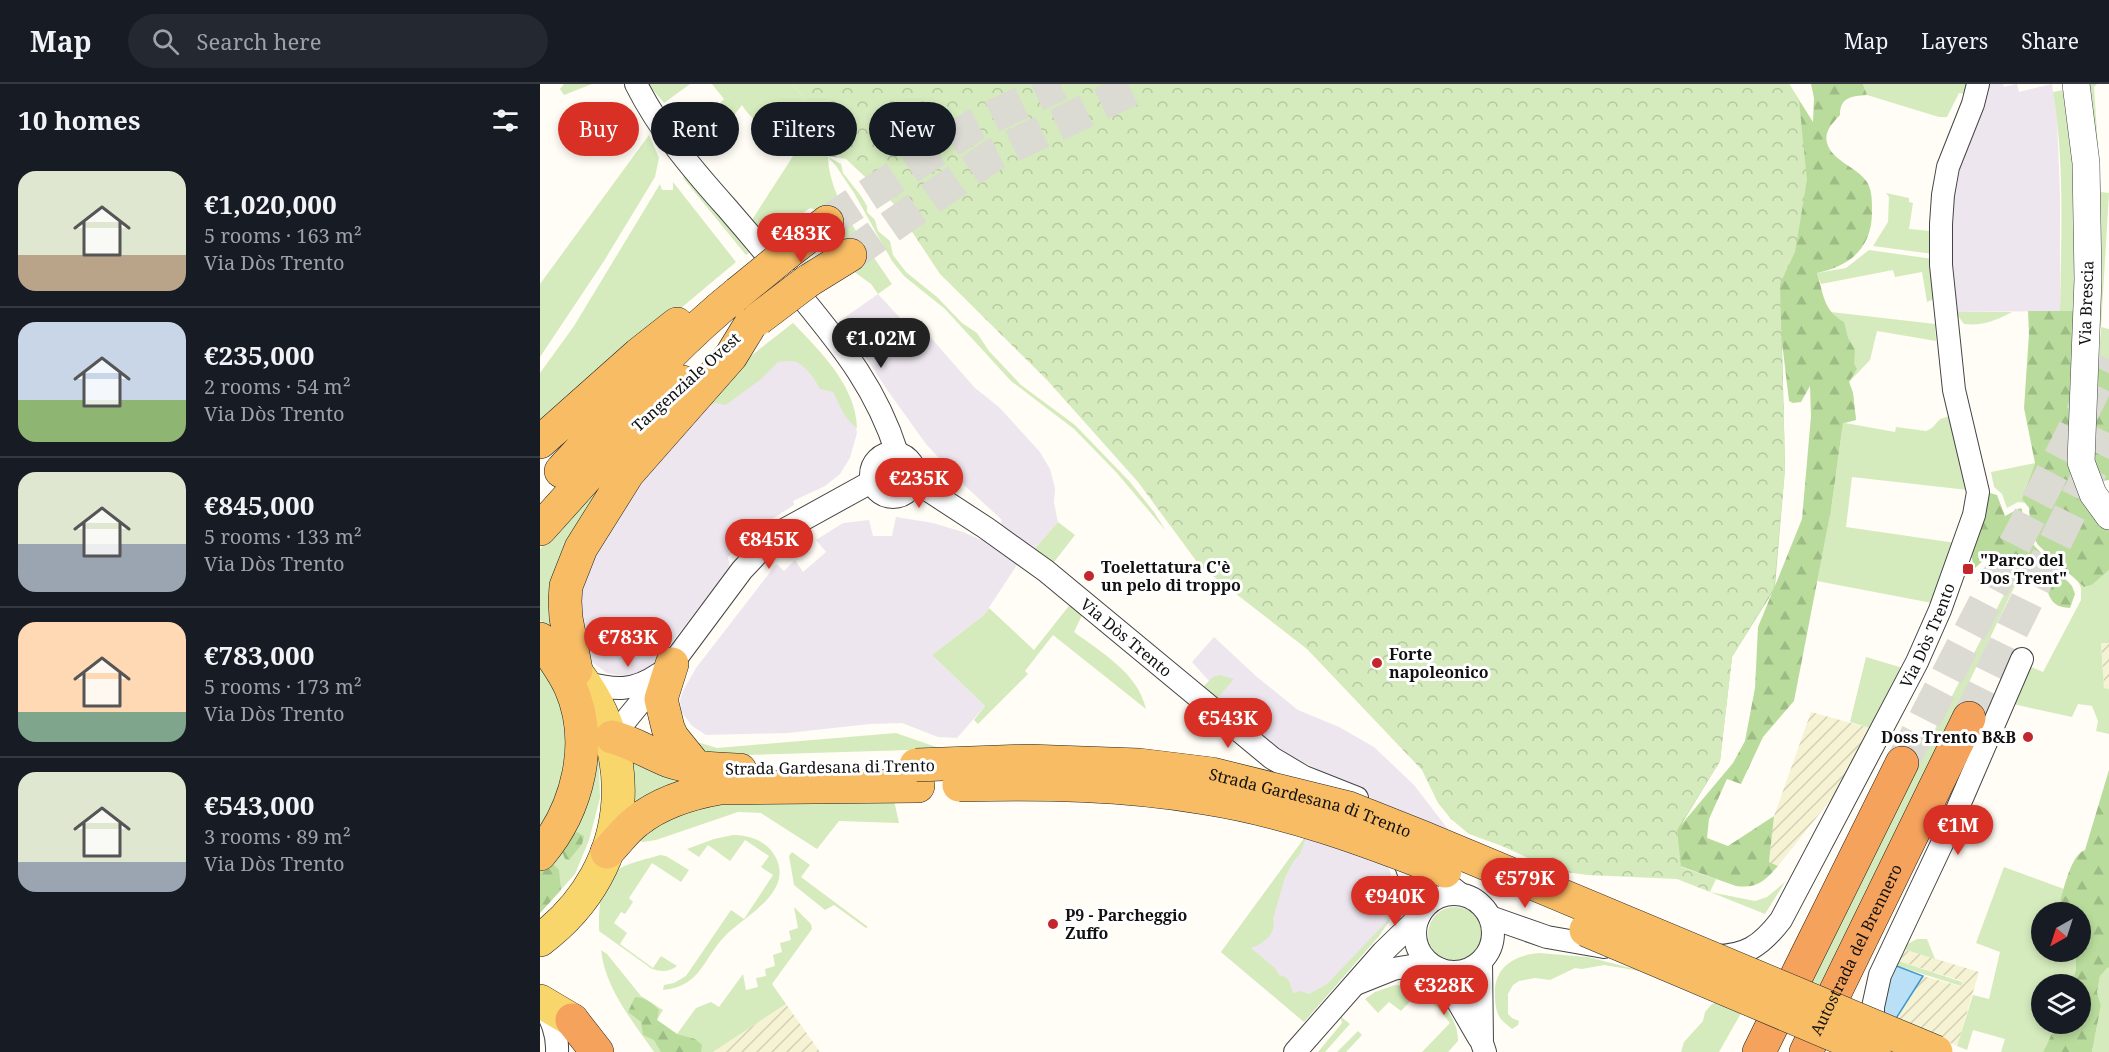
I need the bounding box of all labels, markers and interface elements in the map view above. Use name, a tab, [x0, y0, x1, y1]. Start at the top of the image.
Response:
search box	[128, 14, 548, 68]
text: Map	[30, 22, 92, 60]
icon: search	[149, 25, 182, 58]
text: Search here	[197, 26, 321, 56]
text: Map	[1844, 27, 1888, 55]
text: Layers	[1921, 27, 1988, 55]
text: Share	[2021, 27, 2079, 55]
text: 10 homes	[18, 102, 140, 138]
chip: Buy	[558, 102, 639, 156]
chip: Rent	[651, 102, 739, 156]
chip: Filters	[751, 102, 857, 156]
chip: New	[869, 102, 956, 156]
icon: filters	[489, 104, 522, 137]
text: €1,020,000	[204, 186, 337, 222]
icon: home	[66, 195, 138, 267]
pin: €483K	[759, 213, 843, 264]
text: €483K	[771, 219, 831, 246]
text: 5 rooms · 163 m²	[204, 222, 362, 249]
text: Via Dòs Trento	[204, 249, 345, 276]
street label: Via Brescia	[2074, 260, 2098, 346]
pin: €1.02M	[832, 318, 930, 369]
text: €1.02M	[846, 324, 916, 351]
street label: Tangenziale Ovest	[627, 327, 745, 437]
text: €235,000	[204, 337, 314, 373]
icon: home	[66, 346, 138, 418]
text: 2 rooms · 54 m²	[204, 373, 351, 400]
text: Via Dòs Trento	[204, 400, 345, 427]
pin: €235K	[877, 458, 961, 509]
text: €235K	[889, 464, 949, 491]
text: €845,000	[204, 487, 314, 523]
icon: home	[66, 496, 138, 568]
pin: €845K	[727, 519, 811, 570]
text: 5 rooms · 133 m²	[204, 523, 362, 550]
text: €845K	[739, 525, 799, 552]
place label: "Parco del Dos Trent"	[1980, 549, 2067, 589]
text: Via Dòs Trento	[204, 550, 345, 577]
place label: Toelettatura C'è un pelo di troppo	[1101, 556, 1241, 596]
marker: "Parco del Dos Trent"	[1961, 562, 1975, 576]
marker: Toelettatura C'è un pelo di troppo	[1082, 569, 1096, 583]
street label: Via Dòs Trento	[1894, 580, 1960, 692]
street label: Via Dòs Trento	[1076, 593, 1177, 682]
pin: €783K	[586, 617, 670, 668]
text: €783K	[598, 623, 658, 650]
text: €783,000	[204, 637, 314, 673]
place label: Forte napoleonico	[1389, 643, 1489, 683]
icon: home	[66, 646, 138, 718]
marker: Forte napoleonico	[1370, 656, 1384, 670]
text: 5 rooms · 173 m²	[204, 673, 362, 700]
pin: €543K	[1186, 698, 1270, 749]
text: Via Dòs Trento	[204, 700, 345, 727]
text: €543K	[1198, 704, 1258, 731]
place label: Doss Trento B&B	[1881, 726, 2016, 748]
marker: Doss Trento B&B	[2021, 730, 2035, 744]
street label: Strada Gardesana di Trento	[725, 754, 935, 780]
street label: Strada Gardesana di Trento	[1207, 763, 1415, 843]
text: €543,000	[204, 787, 314, 823]
icon: home	[66, 796, 138, 868]
pin: €1M	[1929, 805, 1987, 856]
text: €1M	[1937, 811, 1979, 838]
text: 3 rooms · 89 m²	[204, 823, 351, 850]
text: Via Dòs Trento	[204, 850, 345, 877]
pin: €579K	[1483, 858, 1567, 909]
street label: Autostrada del Brennero	[1805, 860, 1907, 1039]
text: €579K	[1495, 864, 1555, 891]
pin: €940K	[1353, 876, 1437, 927]
text: €940K	[1365, 882, 1425, 909]
north arrow	[2031, 902, 2091, 962]
map controls	[2031, 902, 2091, 1034]
place label: P9 - Parcheggio Zuffo	[1065, 904, 1188, 944]
marker: P9 - Parcheggio Zuffo	[1046, 917, 1060, 931]
pin: €328K	[1402, 965, 1486, 1016]
text: €328K	[1414, 971, 1474, 998]
button: layers	[2031, 974, 2091, 1034]

